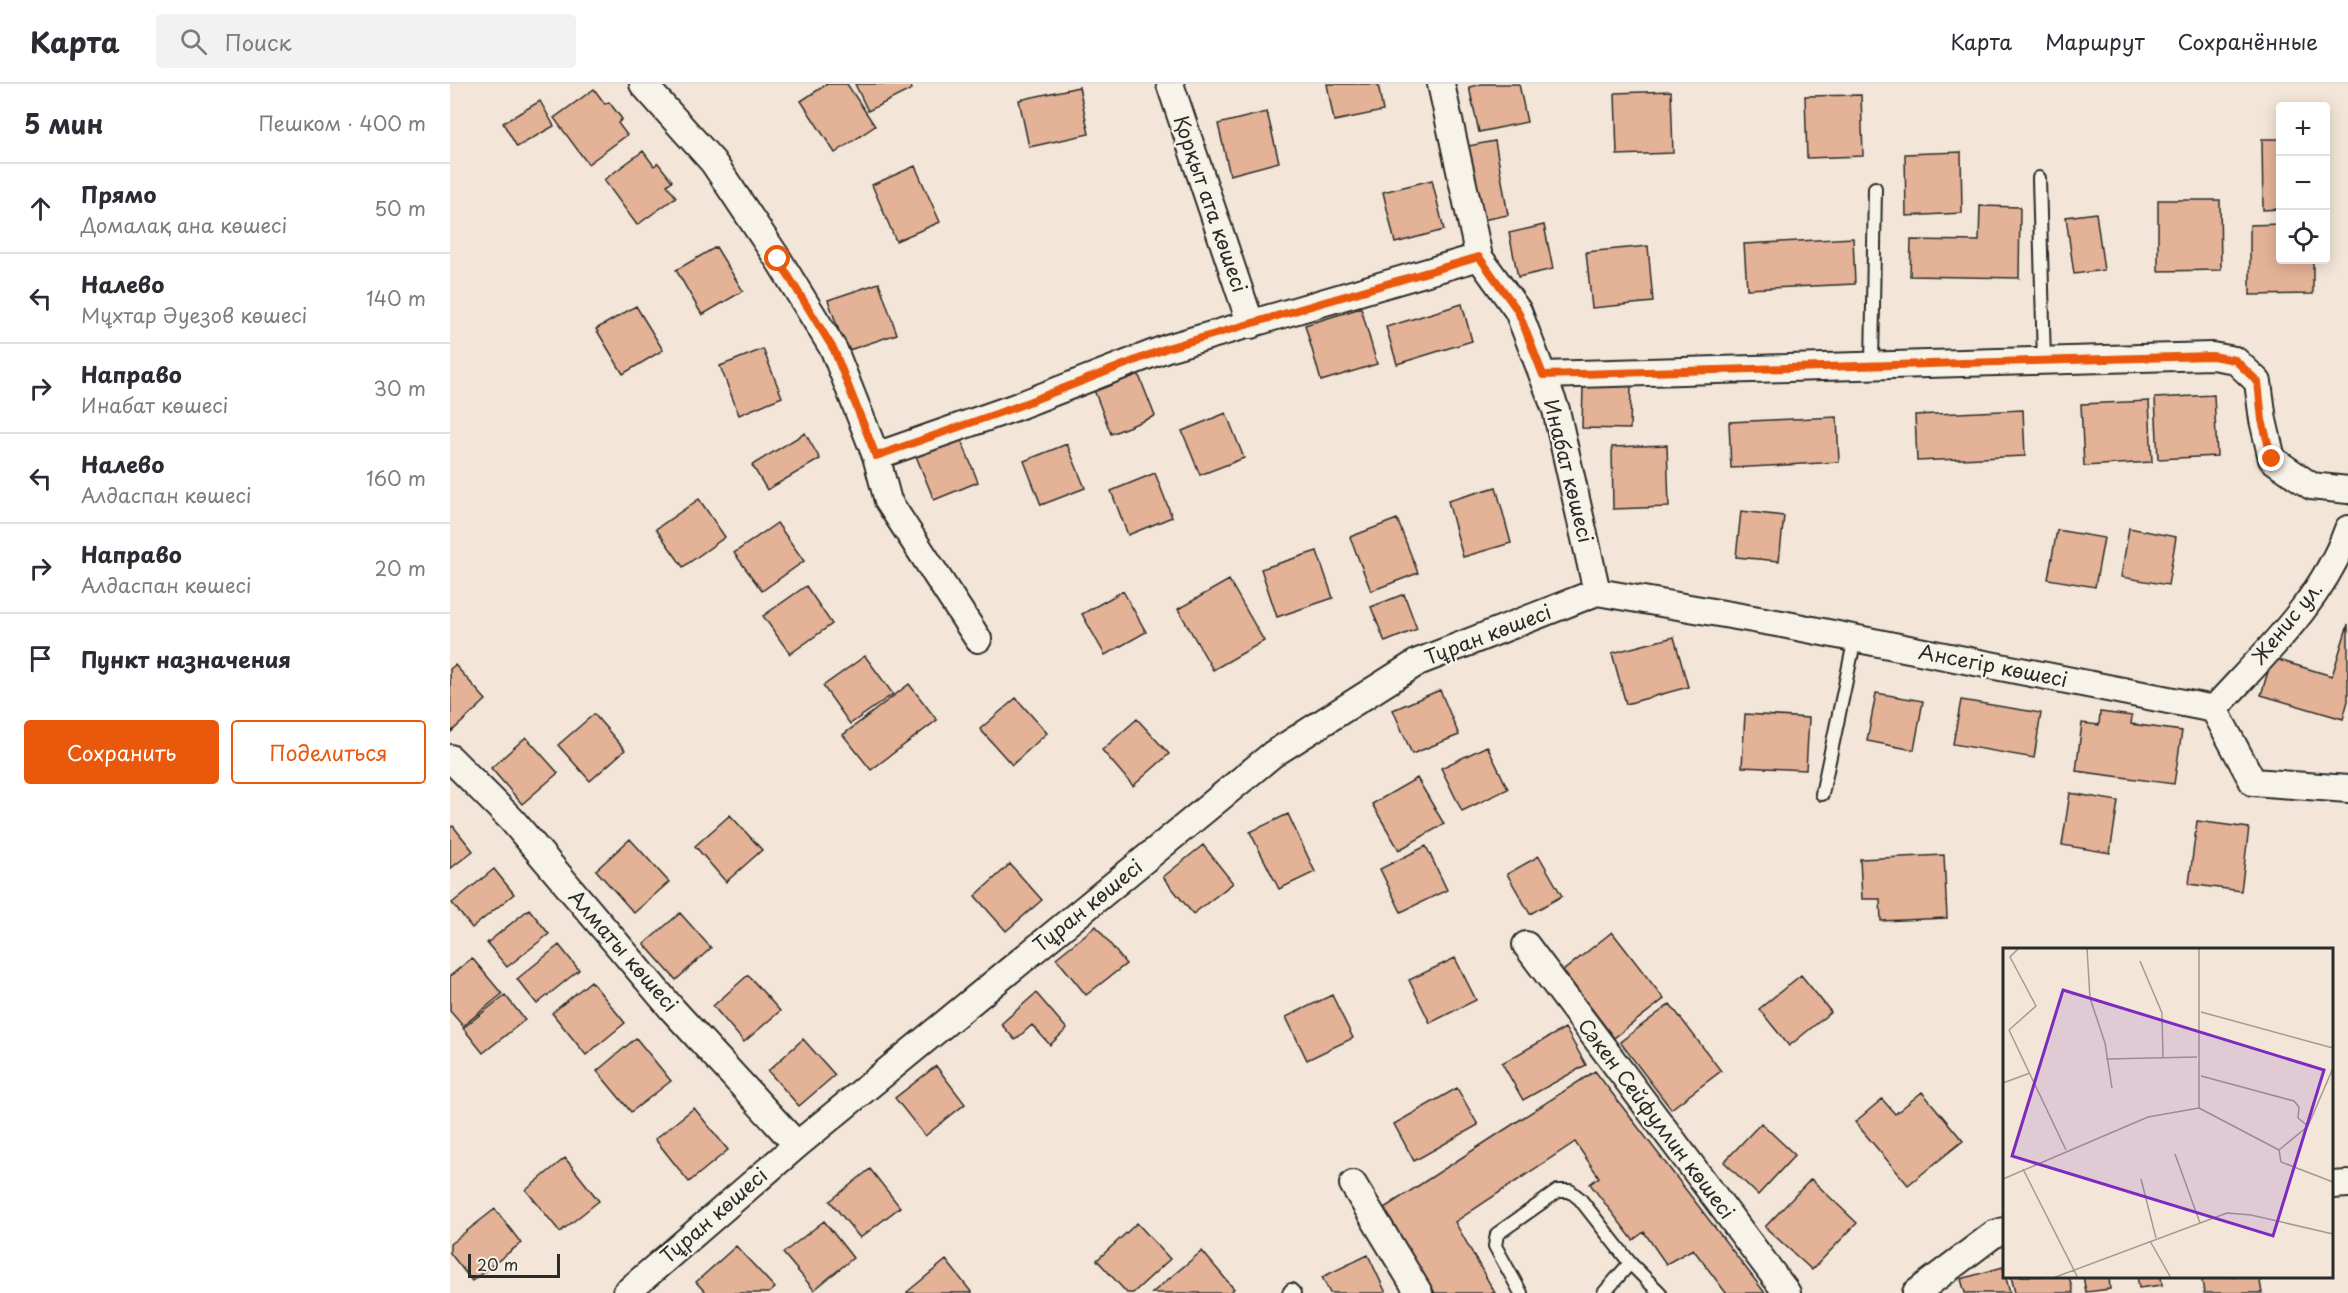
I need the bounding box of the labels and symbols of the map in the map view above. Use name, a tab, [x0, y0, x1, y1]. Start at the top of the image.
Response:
street label: Қорқыт ата көшесі	[1167, 111, 1255, 296]
route start	[764, 245, 790, 271]
street label: Инабат көшесі	[1537, 396, 1601, 546]
route end	[2258, 445, 2284, 471]
street label: Женис ул.	[2244, 575, 2329, 670]
street label: Тұран көшесі	[1420, 596, 1555, 672]
street label: Ансегір көшесі	[1916, 636, 2070, 694]
street label: Тұран көшесі	[1026, 852, 1149, 959]
street label: Алматы көшесі	[562, 883, 685, 1018]
inset map	[2003, 948, 2333, 1278]
street label: Сәкен Сейфуллин көшесі	[1571, 1012, 1742, 1225]
street label: Тұран көшесі	[653, 1160, 774, 1270]
scale bar	[468, 1251, 560, 1278]

